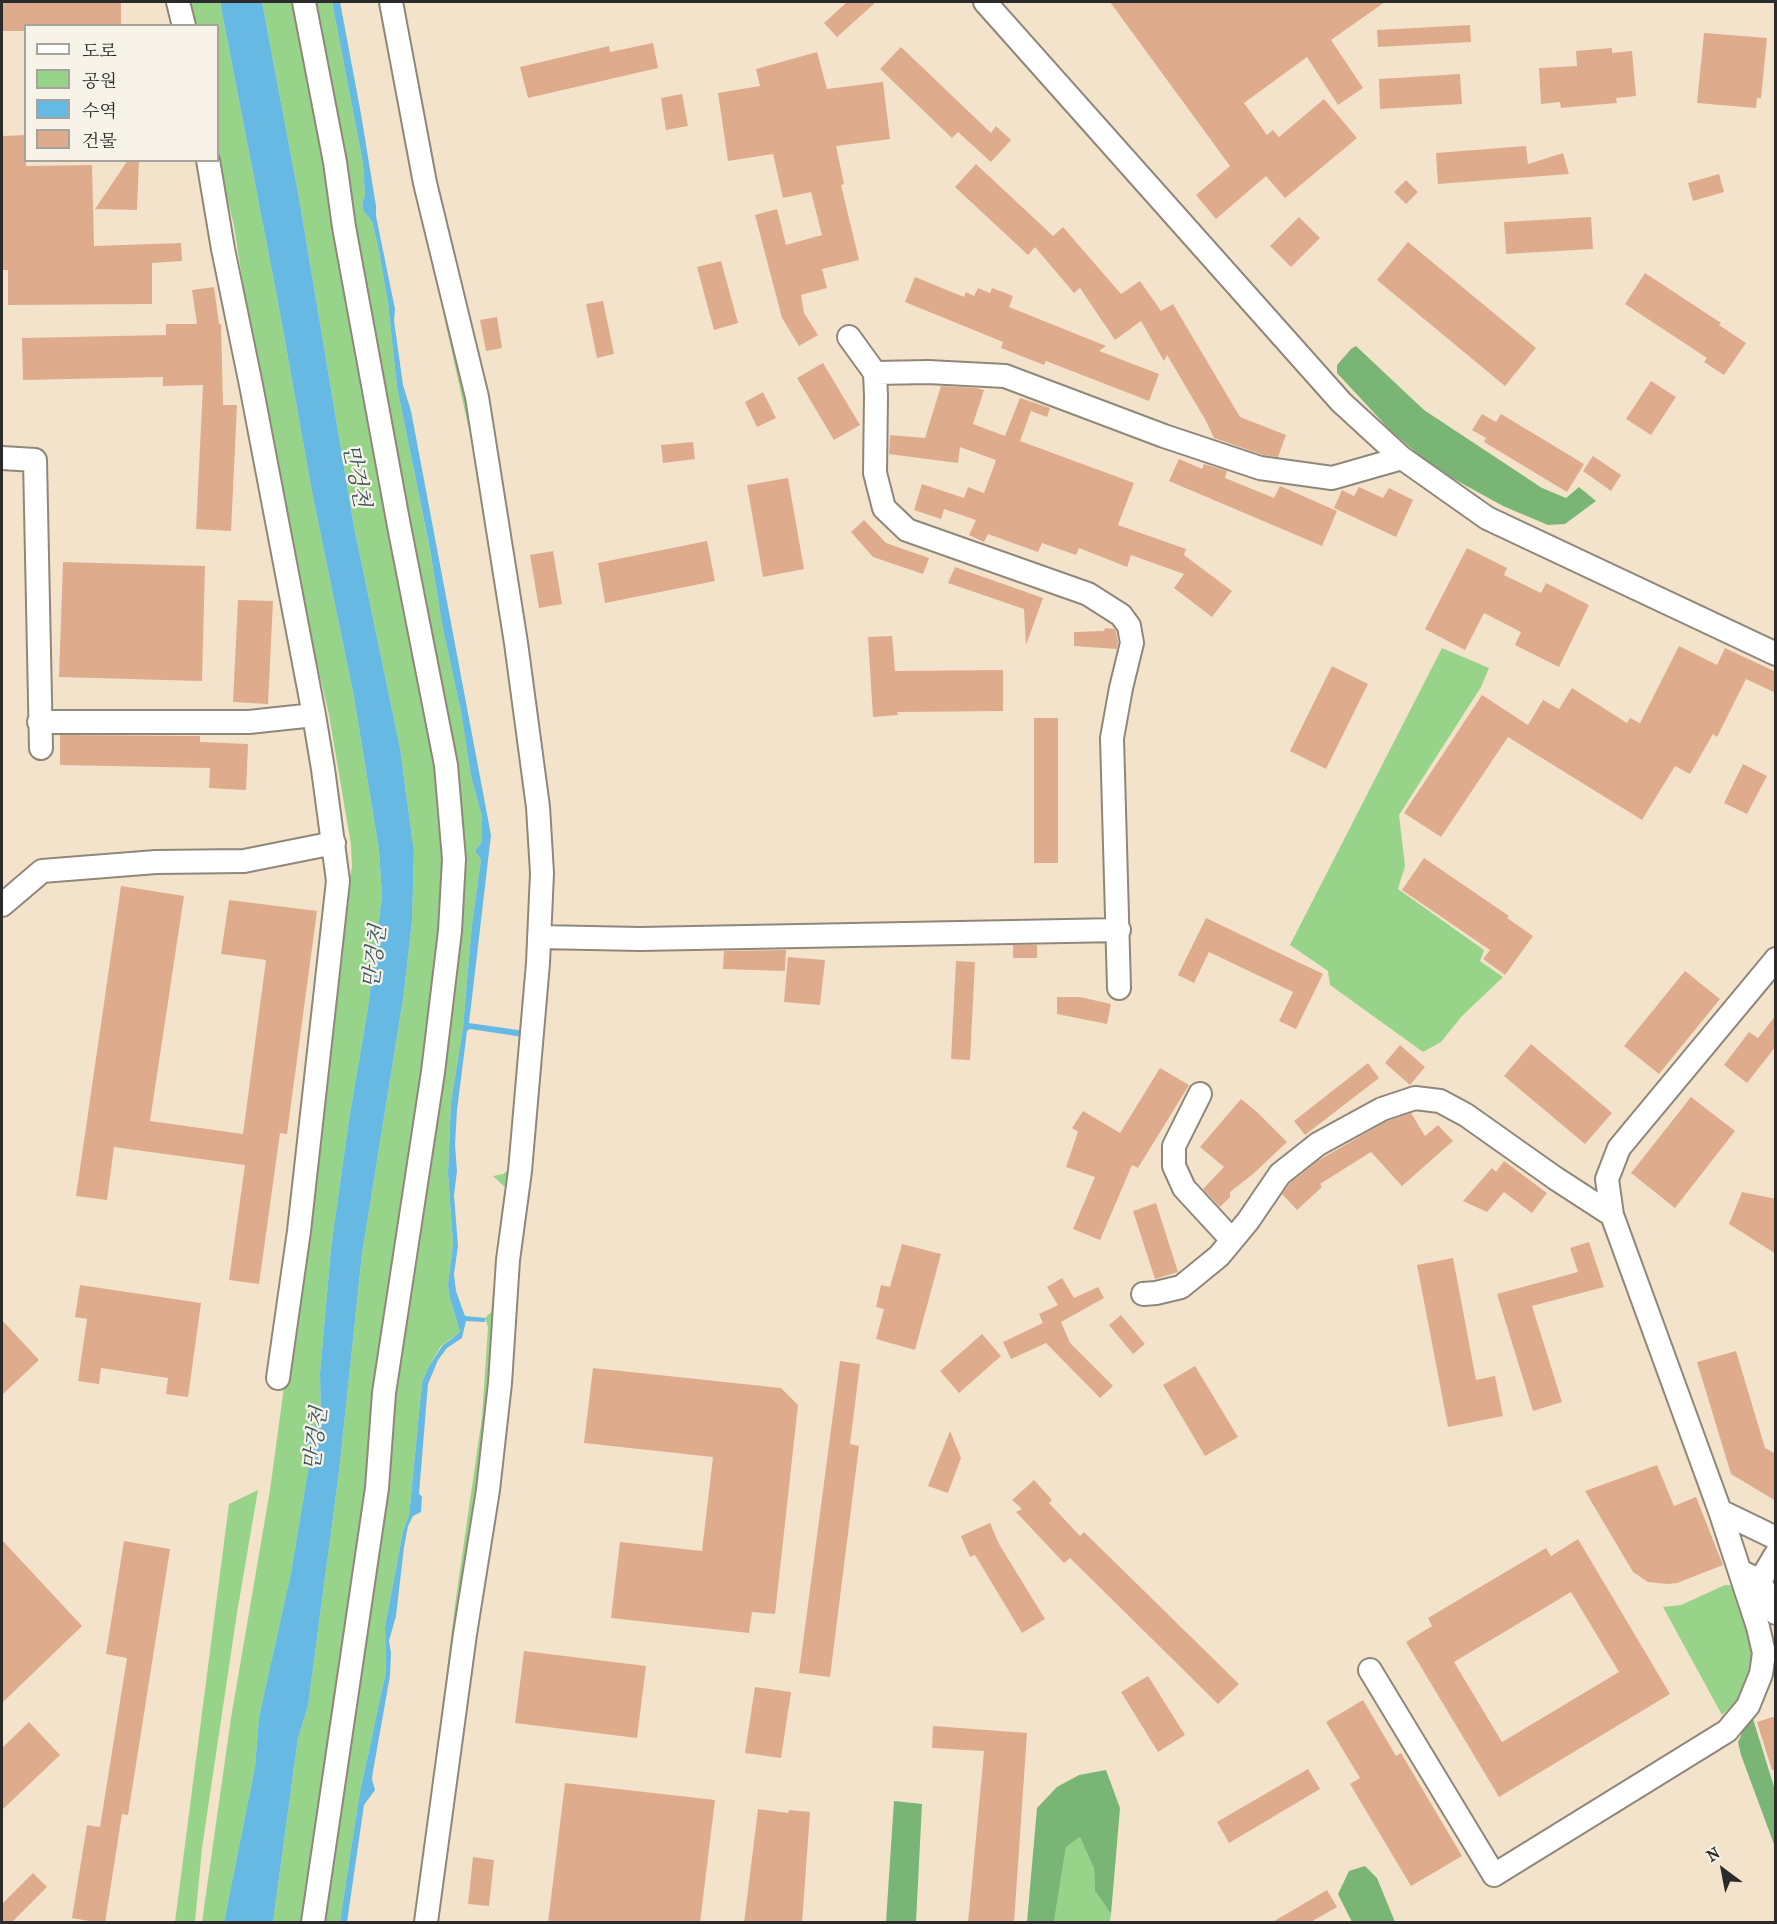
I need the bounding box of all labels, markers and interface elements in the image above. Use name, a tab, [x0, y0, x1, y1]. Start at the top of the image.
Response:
legend	[24, 24, 219, 162]
text: 도로	[82, 41, 117, 62]
text: 공원	[82, 71, 117, 92]
text: 수역	[82, 101, 117, 122]
text: 건물	[82, 131, 117, 152]
water label: 만겅천	[336, 442, 374, 510]
water label: 만겅천	[359, 924, 393, 990]
water label: 만겅천	[300, 1406, 334, 1472]
north arrow	[1693, 1840, 1753, 1900]
text: N	[1703, 1843, 1723, 1866]

